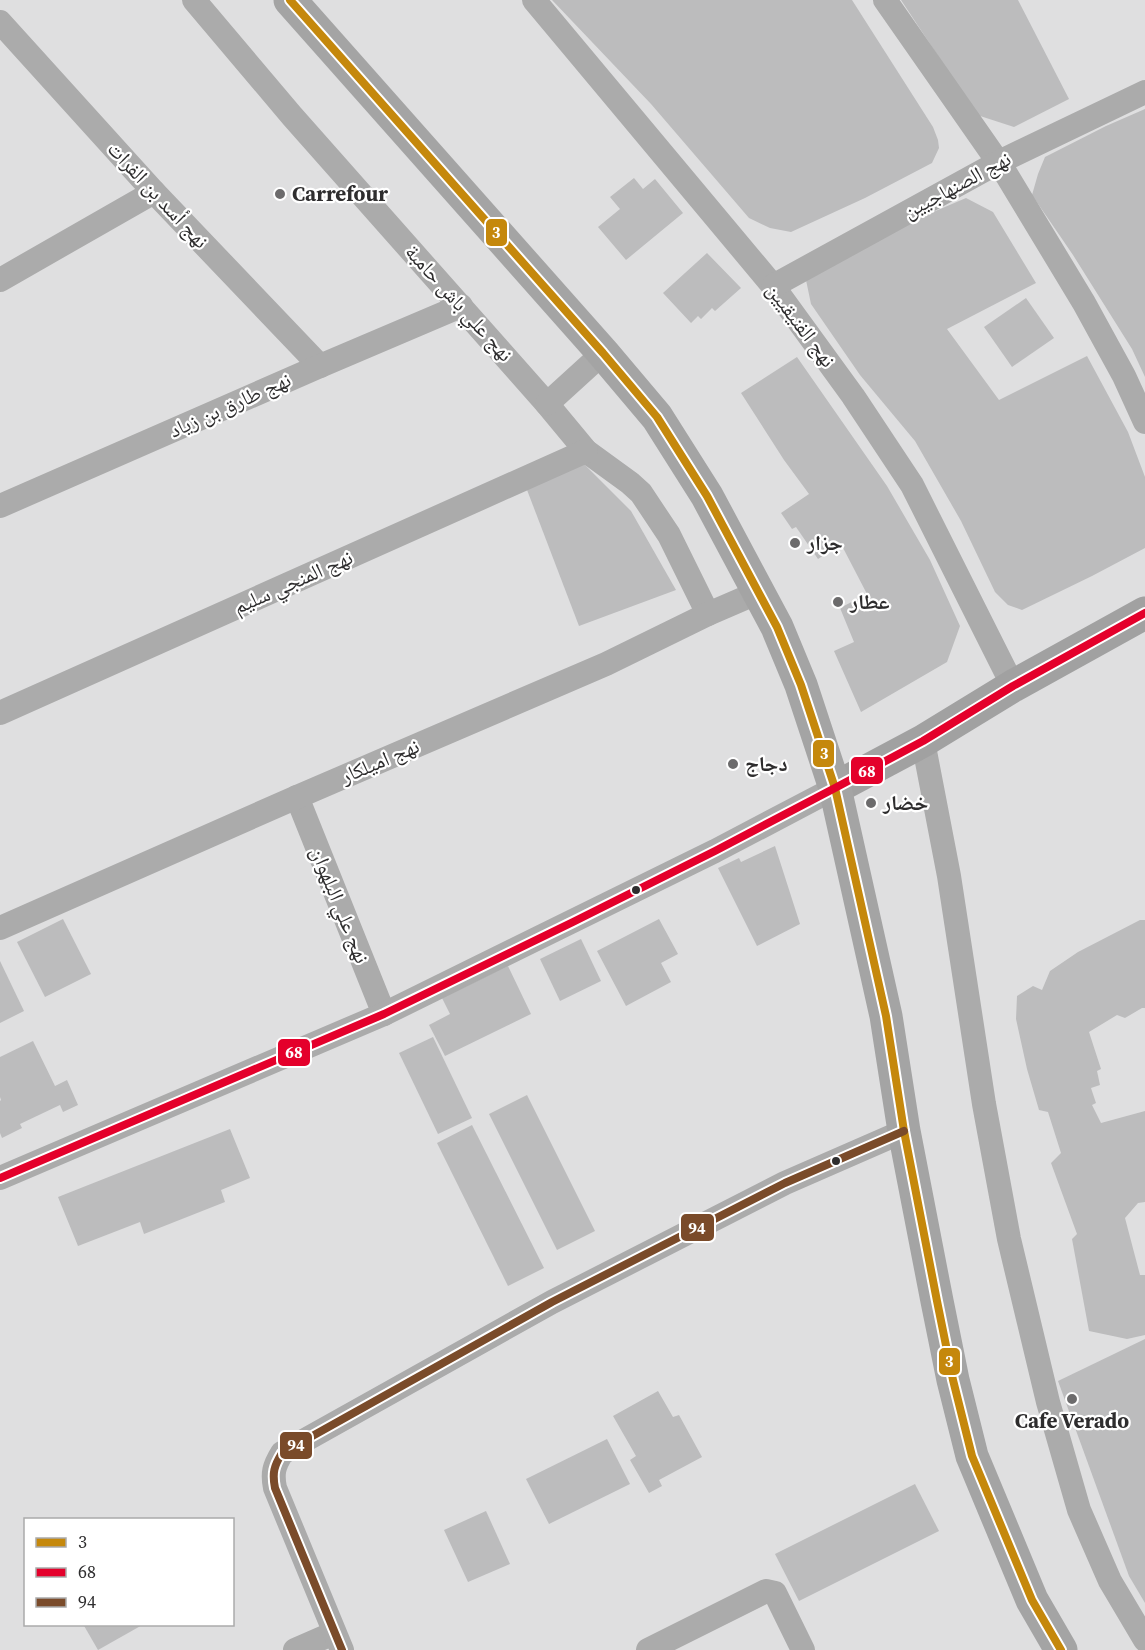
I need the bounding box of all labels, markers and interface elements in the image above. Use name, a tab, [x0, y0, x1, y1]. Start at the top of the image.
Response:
street label: نهج أسد بن الفرات	[101, 135, 216, 254]
street label: نهج الصنهاجيين	[898, 144, 1016, 225]
place label: Carrefour	[292, 179, 388, 208]
marker: Carrefour	[273, 187, 287, 201]
line badge: 3	[485, 218, 508, 247]
text: 3	[492, 221, 501, 243]
street label: نهج علي باش حامبة	[397, 238, 520, 369]
street label: نهج الفنيقيين	[760, 276, 843, 373]
street label: نهج طارق بن زياد	[164, 365, 295, 444]
place label: جزار	[806, 528, 843, 557]
marker: جزار	[788, 536, 802, 550]
street label: نهج المنجي سليم	[229, 542, 358, 623]
place label: عطار	[849, 587, 890, 616]
marker: عطار	[831, 595, 845, 609]
street label: نهج اميلكار	[335, 731, 424, 790]
line badge: 3	[812, 739, 835, 768]
text: 3	[820, 742, 829, 764]
place label: دجاج	[745, 749, 788, 778]
line badge: 68	[850, 756, 884, 785]
marker: دجاج	[726, 757, 740, 771]
text: 68	[858, 760, 876, 782]
place label: خضار	[882, 788, 928, 817]
marker: خضار	[864, 796, 878, 810]
street label: نهج علي البلهوان	[302, 842, 377, 968]
unlabelled marker	[630, 884, 642, 896]
line badge: 68	[277, 1038, 311, 1067]
text: 68	[285, 1041, 303, 1063]
unlabelled marker	[830, 1155, 842, 1167]
line badge: 94	[680, 1213, 715, 1242]
text: 94	[688, 1217, 706, 1239]
line badge: 3	[938, 1347, 961, 1376]
text: 3	[945, 1350, 954, 1372]
marker: Cafe Verado	[1065, 1392, 1079, 1406]
place label: Cafe Verado	[1015, 1406, 1129, 1435]
line badge: 94	[279, 1431, 313, 1460]
text: 94	[287, 1434, 305, 1456]
legend	[24, 1518, 234, 1626]
text: 3	[78, 1529, 87, 1554]
text: 68	[78, 1559, 96, 1584]
text: 94	[78, 1589, 96, 1614]

